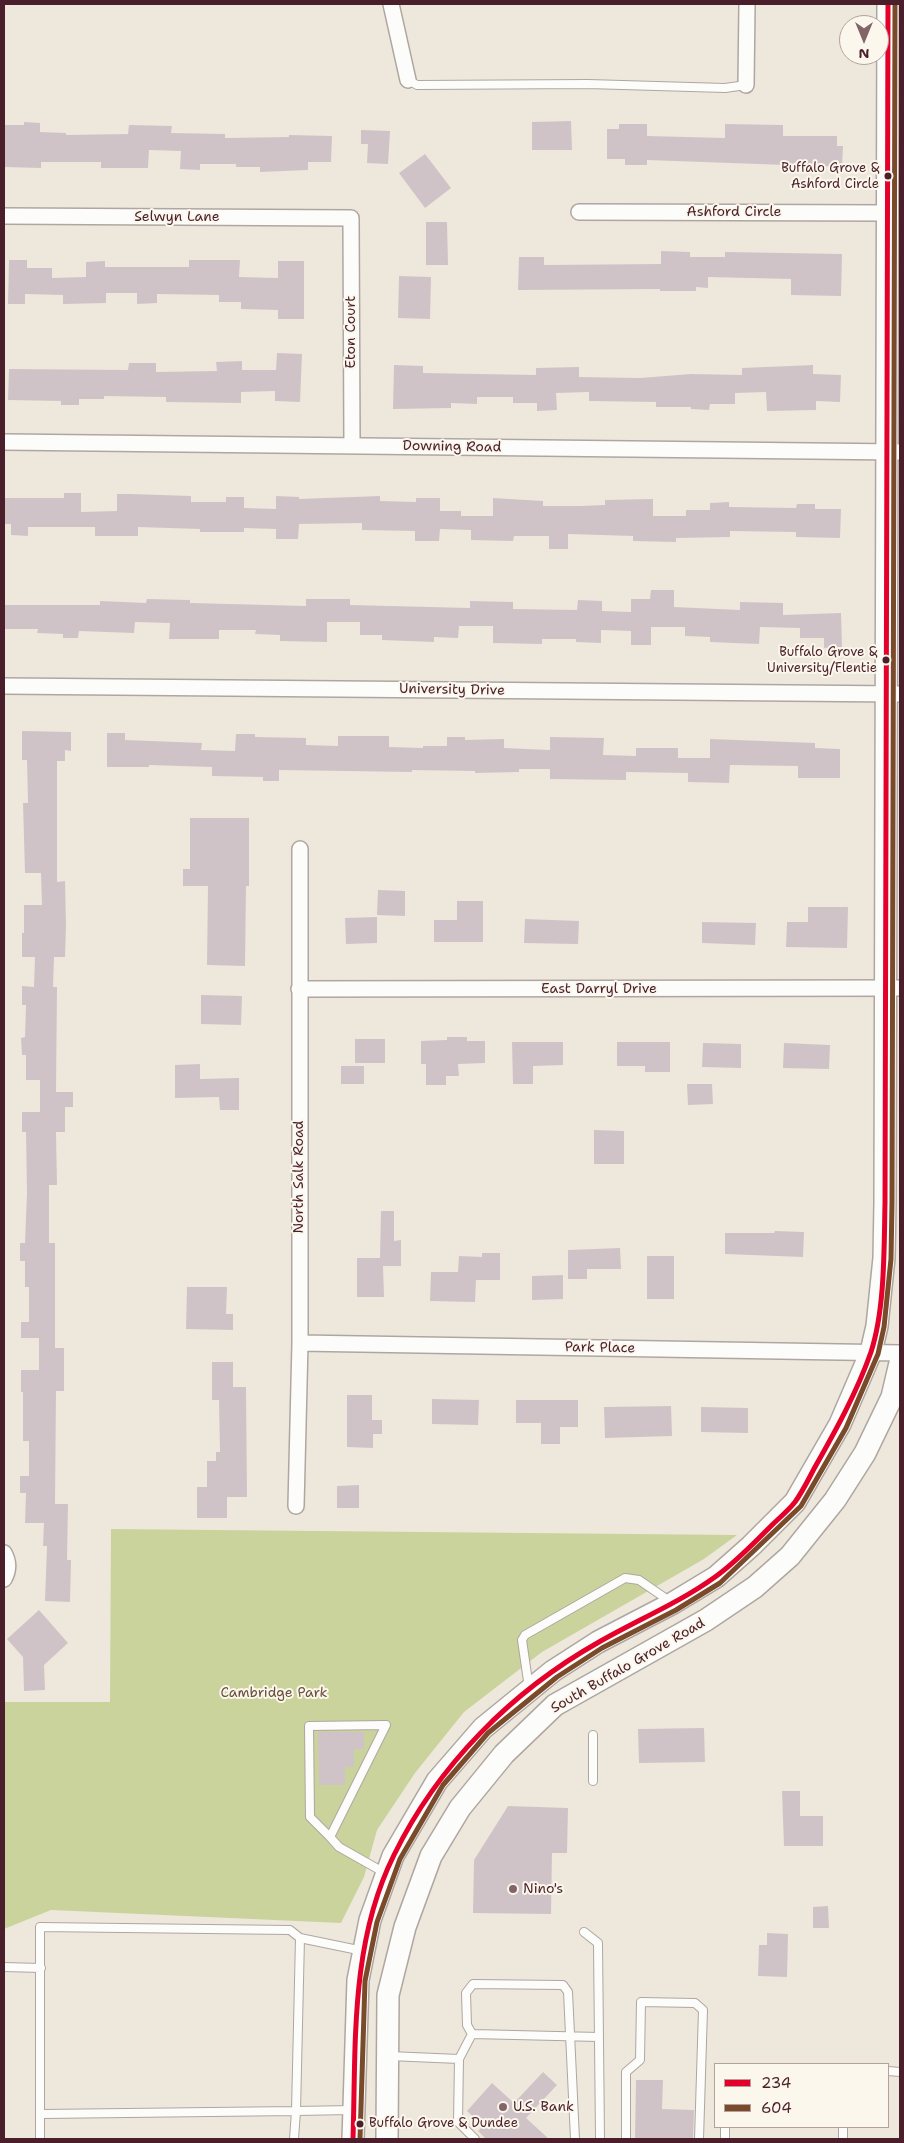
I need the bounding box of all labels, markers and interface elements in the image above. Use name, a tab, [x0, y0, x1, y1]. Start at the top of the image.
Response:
north arrow	[839, 15, 889, 65]
text: N	[858, 45, 870, 63]
place label: Buffalo Grove & Ashford Circle	[781, 161, 879, 192]
marker: Buffalo Grove & Ashford Circle	[883, 171, 893, 181]
street label: Ashford Circle	[687, 204, 781, 220]
street label: Selwyn Lane	[134, 209, 220, 225]
street label: Eton Court	[343, 296, 359, 368]
street label: Downing Road	[403, 438, 501, 456]
place label: Buffalo Grove & University/Flentie	[767, 645, 877, 676]
marker: Buffalo Grove & University/Flentie	[881, 655, 891, 665]
street label: University Drive	[399, 681, 505, 699]
street label: East Darryl Drive	[541, 981, 657, 997]
street label: North Salk Road	[291, 1121, 307, 1233]
street label: Park Place	[565, 1339, 635, 1357]
street label: South Buffalo Grove Road	[548, 1615, 708, 1717]
park label: Cambridge Park	[220, 1685, 328, 1701]
place label: Nino's	[523, 1881, 563, 1897]
marker: Nino's	[507, 1883, 519, 1895]
legend	[714, 2063, 889, 2128]
text: 234	[761, 2073, 791, 2093]
text: 604	[761, 2098, 792, 2118]
place label: U.S. Bank	[513, 2099, 574, 2115]
marker: U.S. Bank	[497, 2101, 509, 2113]
place label: Buffalo Grove & Dundee	[369, 2116, 518, 2132]
marker: Buffalo Grove & Dundee	[355, 2119, 365, 2129]

